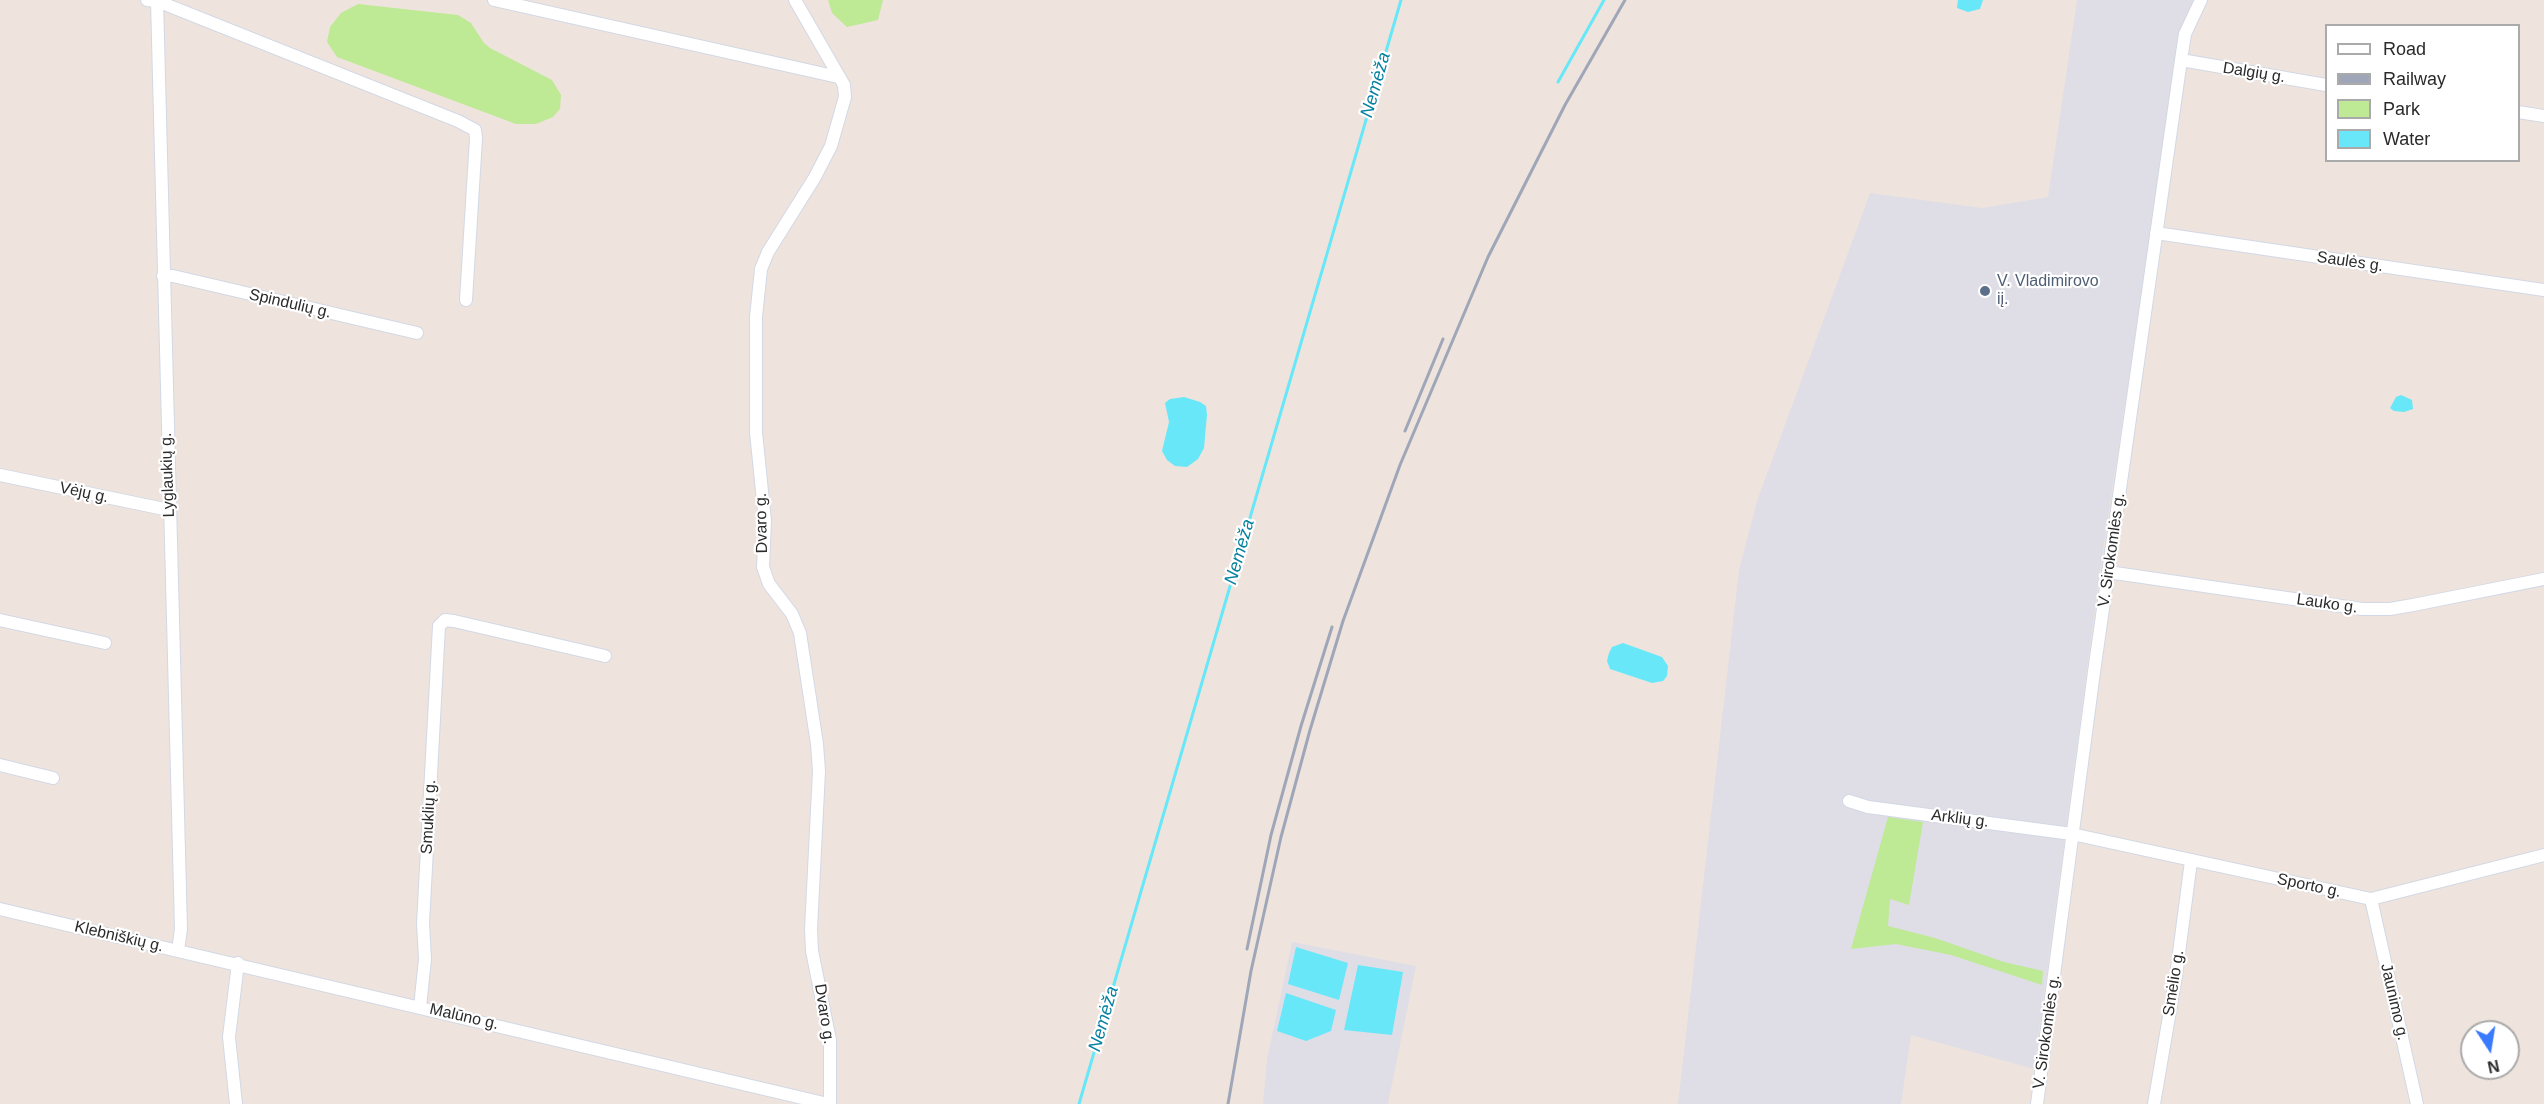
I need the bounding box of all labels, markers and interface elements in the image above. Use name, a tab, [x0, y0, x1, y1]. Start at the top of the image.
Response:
legend	[2325, 24, 2520, 162]
text: Road	[2383, 39, 2426, 59]
water label: Nemėža	[1356, 50, 1396, 120]
street label: Dalgių g.	[2221, 59, 2287, 87]
text: Railway	[2383, 69, 2446, 89]
text: Park	[2383, 99, 2420, 119]
text: Water	[2383, 129, 2430, 149]
street label: Saulės g.	[2316, 248, 2384, 276]
place label: V. Vladimirovo iį.	[1997, 272, 2099, 310]
marker: V. Vladimirovo iį.	[1978, 284, 1992, 298]
street label: Spindulių g.	[247, 285, 333, 323]
street label: Lyglaukių g.	[157, 432, 179, 518]
street label: Vėjų g.	[58, 478, 110, 508]
street label: V. Sirokomlės g.	[2094, 492, 2130, 608]
street label: Dvaro g.	[752, 493, 772, 553]
water label: Nemėža	[1220, 517, 1260, 587]
street label: Lauko g.	[2295, 590, 2359, 618]
street label: Smuklių g.	[417, 779, 441, 855]
street label: Arklių g.	[1930, 806, 1990, 832]
street label: Sporto g.	[2275, 870, 2343, 902]
street label: Klebniškių g.	[73, 917, 165, 957]
street label: Smėlio g.	[2159, 949, 2189, 1017]
street label: Jaunimo g.	[2376, 962, 2412, 1042]
street label: V. Sirokomlės g.	[2029, 974, 2065, 1090]
street label: Dvaro g.	[810, 983, 838, 1045]
water label: Nemėža	[1084, 984, 1124, 1054]
street label: Malūno g.	[428, 1000, 500, 1034]
north arrow	[2460, 1020, 2520, 1080]
text: N	[2486, 1057, 2501, 1076]

